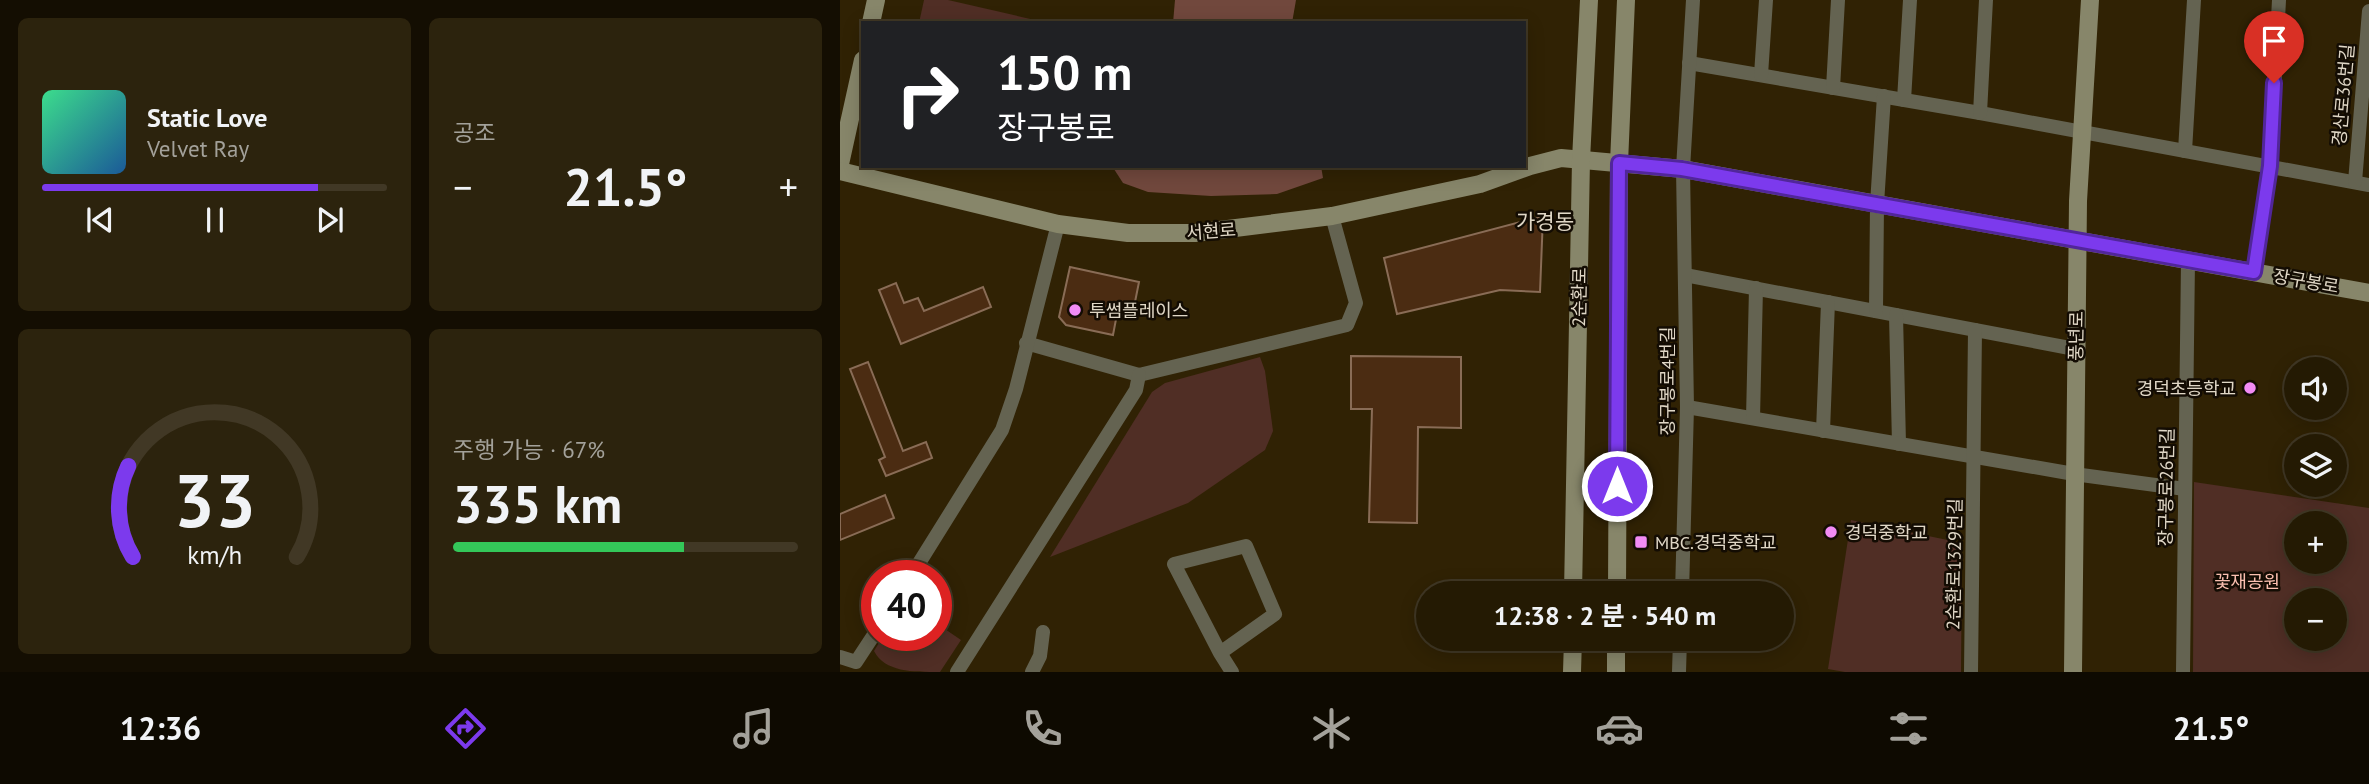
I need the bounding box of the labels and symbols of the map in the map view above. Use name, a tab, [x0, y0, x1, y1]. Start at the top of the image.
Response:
pin	[2244, 11, 2304, 83]
street label: 경산로36번길	[2327, 43, 2359, 147]
district label: 가경동	[1516, 208, 1574, 235]
street label: 서현로	[1185, 218, 1237, 244]
street label: 장구봉로	[2271, 264, 2341, 298]
street label: 2순환로	[1567, 267, 1591, 327]
place label: 투썸플레이스	[1089, 299, 1188, 322]
marker: 투썸플레이스	[1067, 302, 1083, 318]
street label: 풍년로	[2064, 311, 2088, 361]
street label: 장구봉로4번길	[1656, 326, 1679, 436]
place label: 경덕초등학교	[2137, 377, 2236, 400]
marker: 경덕초등학교	[2242, 380, 2258, 396]
street label: 장구봉로26번길	[2153, 427, 2179, 547]
position arrow	[1580, 449, 1654, 523]
street label: 2순환로1329번길	[1941, 498, 1967, 630]
place label: 경덕중학교	[1845, 521, 1928, 544]
marker: 경덕중학교	[1823, 524, 1839, 540]
place label: MBC.경덕중학교	[1655, 531, 1777, 554]
marker: MBC.경덕중학교	[1633, 534, 1649, 550]
speed limit sign: 40	[861, 560, 952, 651]
park label: 꽃재공원	[2214, 570, 2280, 593]

